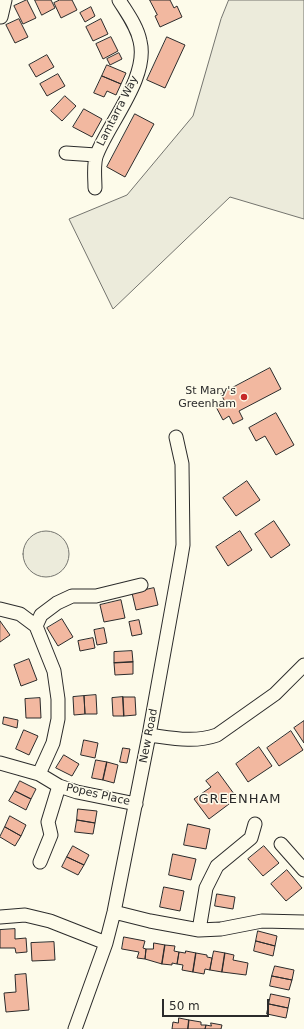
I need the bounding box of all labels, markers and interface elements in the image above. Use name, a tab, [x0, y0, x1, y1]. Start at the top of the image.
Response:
street label: Lamtarra Way	[95, 74, 141, 148]
place label: St Mary's Greenham	[178, 384, 236, 410]
marker: St Mary's Greenham	[239, 392, 249, 402]
street label: New Road	[137, 708, 161, 764]
street label: Popes Place	[65, 781, 131, 809]
district label: GREENHAM	[198, 792, 282, 808]
scale bar	[164, 991, 271, 1017]
text: 50 m	[169, 999, 200, 1013]

